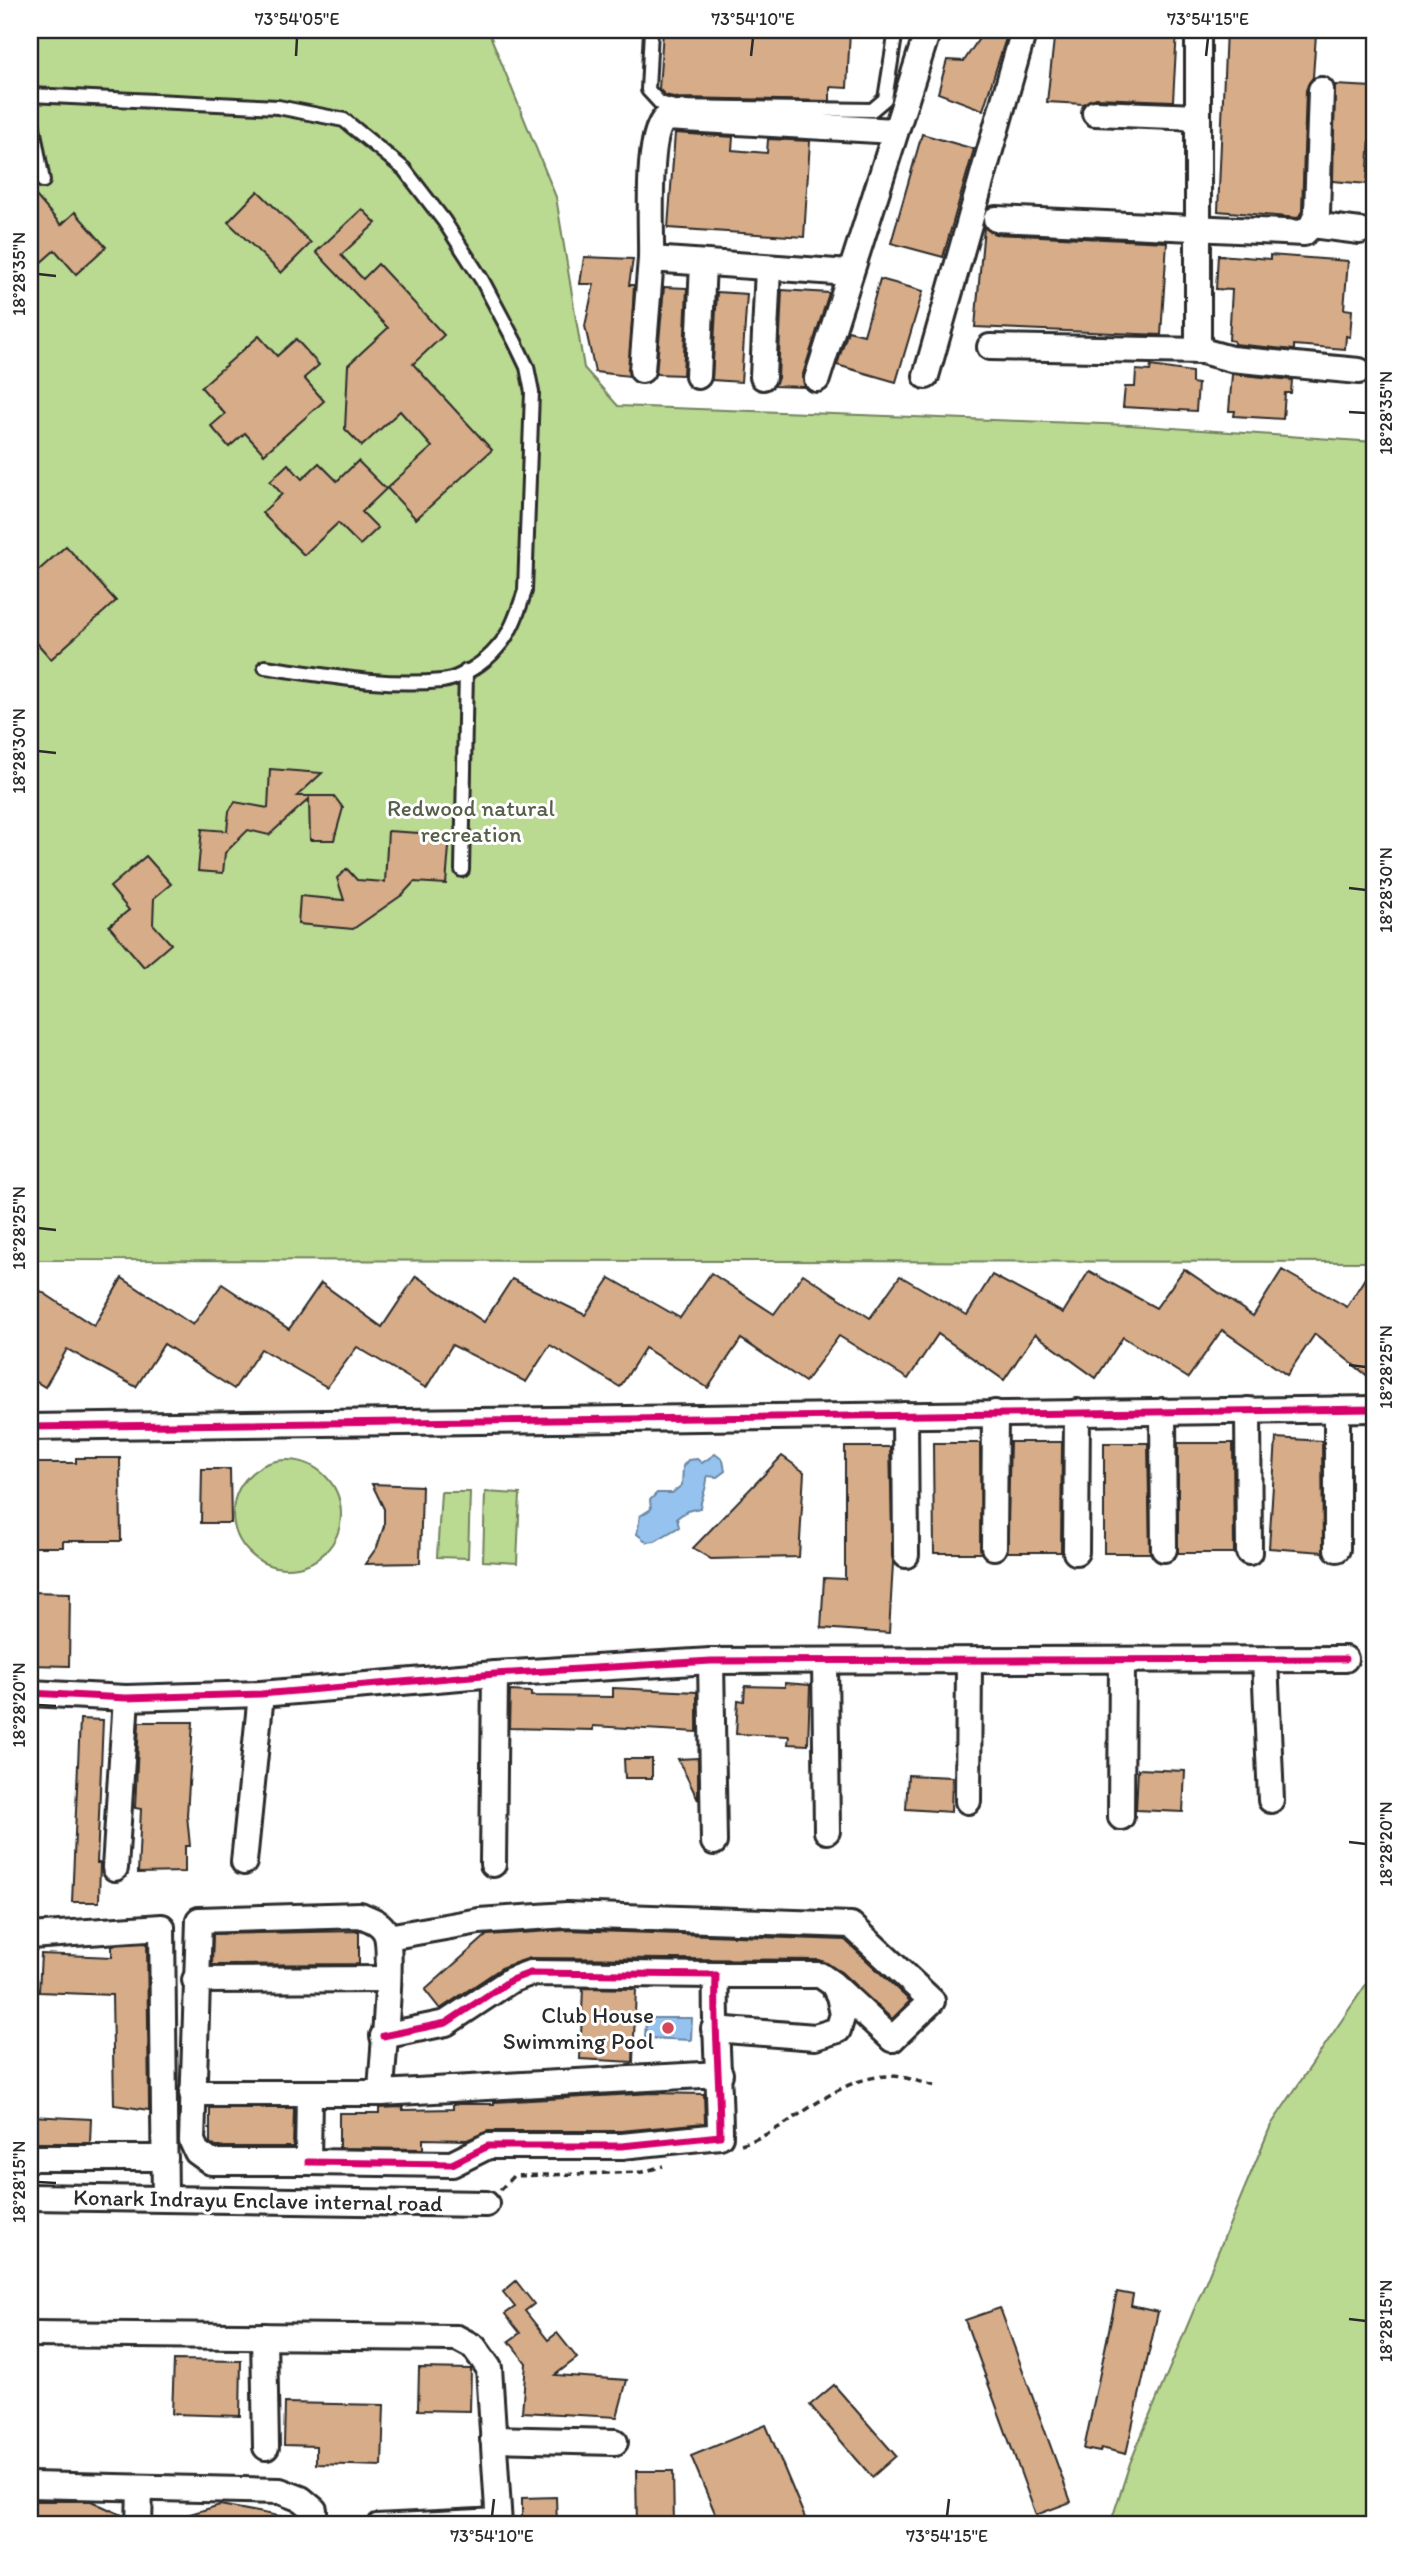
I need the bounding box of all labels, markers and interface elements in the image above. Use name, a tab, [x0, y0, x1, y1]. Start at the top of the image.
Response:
text: 73°54'05"E	[255, 8, 339, 30]
text: 73°54'10"E	[711, 8, 795, 30]
text: 73°54'15"E	[1167, 8, 1249, 30]
text: 18°28'35"N	[8, 232, 30, 316]
text: 18°28'35"N	[1375, 371, 1397, 455]
text: 18°28'30"N	[8, 708, 30, 794]
park label: Redwood natural recreation	[387, 794, 555, 848]
text: 18°28'30"N	[1375, 847, 1397, 933]
text: 18°28'25"N	[8, 1186, 30, 1270]
text: 18°28'25"N	[1375, 1325, 1397, 1409]
text: 18°28'20"N	[8, 1662, 30, 1748]
text: 18°28'20"N	[1375, 1801, 1397, 1887]
place label: Club House Swimming Pool	[503, 2001, 654, 2055]
marker: Club House Swimming Pool	[660, 2020, 676, 2036]
text: 18°28'15"N	[8, 2141, 30, 2223]
street label: Konark Indrayu Enclave internal road	[73, 2183, 443, 2217]
text: 18°28'15"N	[1375, 2280, 1397, 2362]
text: 73°54'10"E	[450, 2525, 534, 2547]
text: 73°54'15"E	[906, 2525, 988, 2547]

